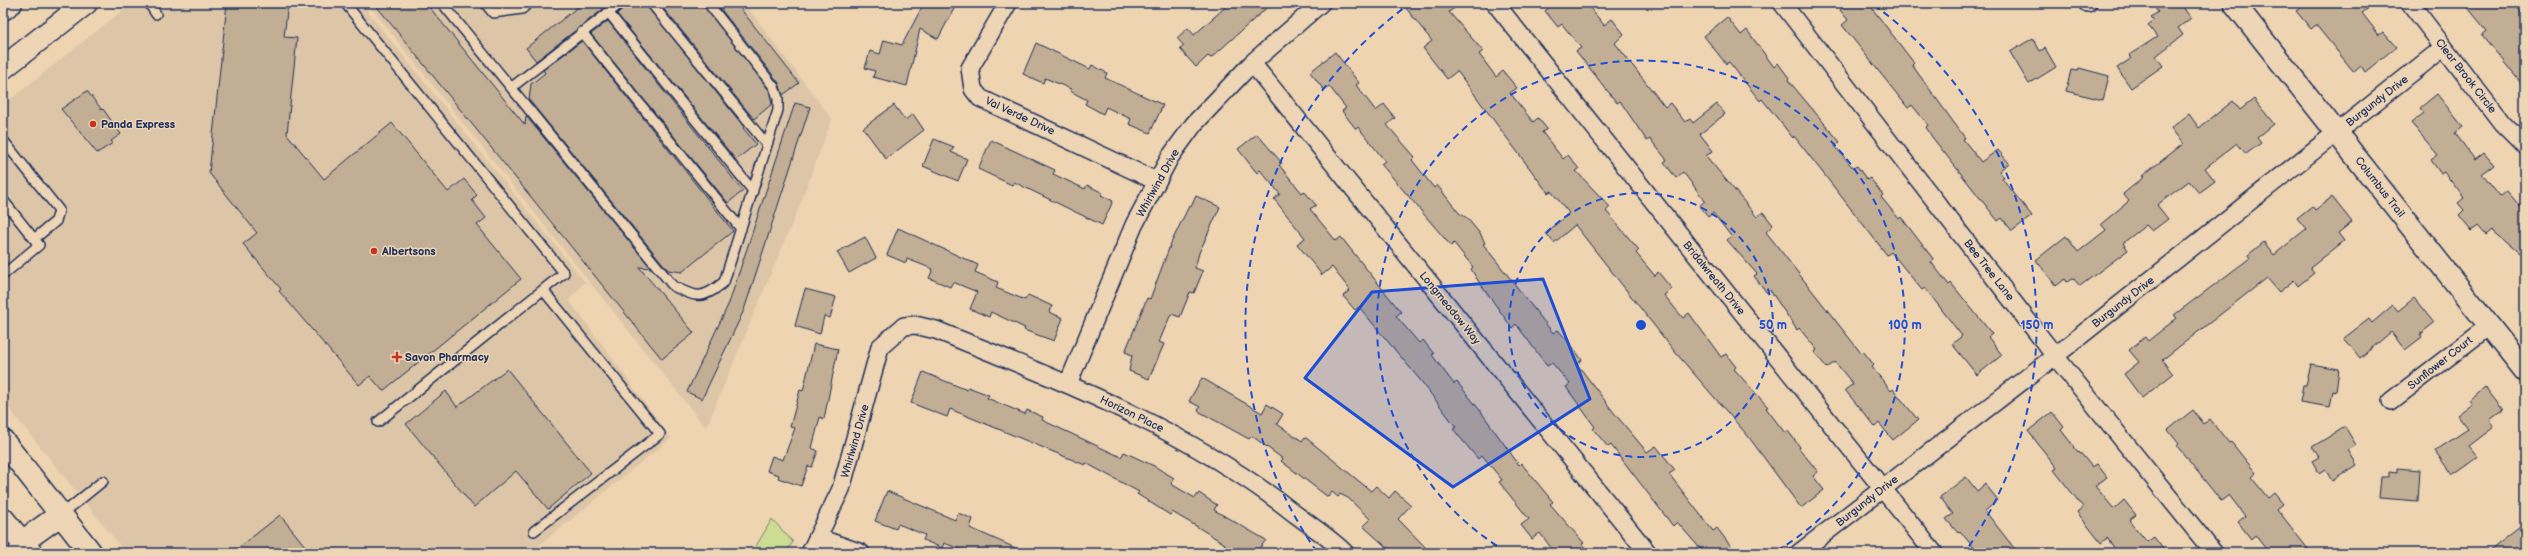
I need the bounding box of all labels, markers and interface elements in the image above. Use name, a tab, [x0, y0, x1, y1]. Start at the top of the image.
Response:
street label: Clear Brook Circle	[2433, 36, 2499, 116]
street label: Burgundy Drive	[2343, 72, 2411, 129]
street label: Val Verde Drive	[983, 94, 1057, 138]
place label: Panda Express	[101, 118, 176, 131]
marker: Panda Express	[88, 119, 98, 129]
street label: Whirlwind Drive	[1134, 146, 1182, 219]
street label: Columbus Trail	[2352, 154, 2408, 220]
street label: Bee Tree Lane	[1961, 237, 2017, 304]
street label: Bridalwreath Drive	[1680, 238, 1748, 318]
place label: Albertsons	[381, 245, 436, 258]
marker: Albertsons	[369, 246, 379, 256]
street label: Longmeadow Way	[1417, 269, 1483, 347]
street label: Burgundy Drive	[2089, 273, 2157, 330]
centre of rings	[1634, 318, 1648, 332]
text: 50 m	[1759, 318, 1787, 333]
text: 100 m	[1888, 318, 1922, 333]
text: 150 m	[2021, 318, 2053, 333]
street label: Sunflower Court	[2405, 333, 2475, 392]
place label: Savon Pharmacy	[405, 351, 489, 364]
marker: Savon Pharmacy	[392, 352, 402, 362]
street label: Horizon Place	[1098, 393, 1166, 435]
street label: Whirlwind Drive	[838, 402, 872, 479]
street label: Burgundy Drive	[1833, 472, 1901, 529]

